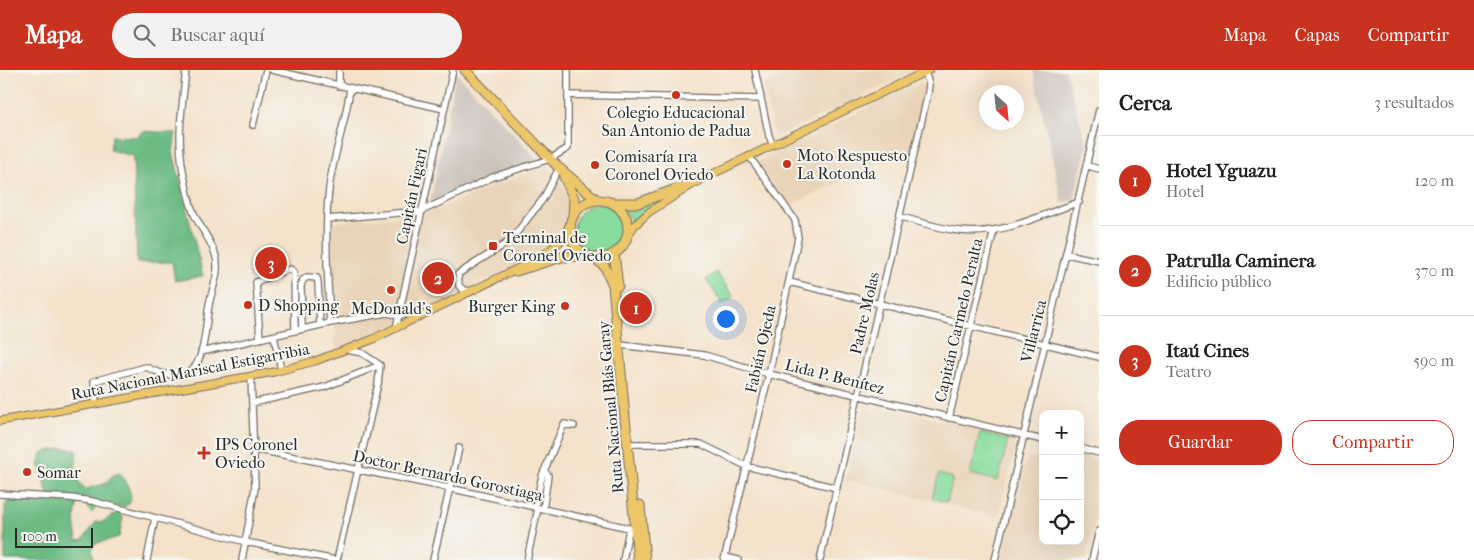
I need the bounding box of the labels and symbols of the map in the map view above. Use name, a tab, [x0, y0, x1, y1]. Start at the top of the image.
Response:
north arrow	[979, 85, 1024, 130]
marker: Colegio Educacional San Antonio de Padua	[670, 89, 682, 101]
place label: Colegio Educacional San Antonio de Padua	[601, 103, 751, 140]
street label: Capitán Figari	[392, 146, 431, 246]
place label: Moto Respuesto La Rotonda	[797, 146, 907, 183]
place label: Comisaría 1ra Coronel Oviedo	[605, 147, 713, 184]
marker: Moto Respuesto La Rotonda	[781, 158, 793, 170]
marker: Comisaría 1ra Coronel Oviedo	[589, 159, 601, 171]
place label: Terminal de Coronel Oviedo	[503, 228, 611, 265]
street label: Capitán Carmelo Peralta	[930, 236, 987, 404]
marker: Terminal de Coronel Oviedo	[487, 240, 499, 252]
pin: 3	[255, 244, 287, 282]
pin: 2	[422, 259, 454, 297]
street label: Padre Molas	[846, 270, 883, 356]
marker: McDonald's	[385, 284, 397, 296]
pin: 1	[620, 289, 652, 327]
place label: D Shopping	[258, 296, 339, 315]
place label: Burger King	[468, 297, 555, 316]
street label: Villarrica	[1016, 297, 1051, 365]
marker: D Shopping	[242, 299, 254, 311]
place label: McDonald's	[351, 299, 431, 318]
marker: Burger King	[559, 300, 571, 312]
street label: Fabián Ojeda	[741, 303, 780, 395]
your location	[713, 306, 739, 332]
street label: Ruta Nacional Blás Garay	[593, 319, 628, 494]
street label: Ruta Nacional Mariscal Estigarribia	[69, 339, 312, 404]
street label: Lida P. Benítez	[783, 355, 887, 398]
place label: IPS Coronel Oviedo	[215, 435, 298, 472]
marker: IPS Coronel Oviedo	[197, 446, 211, 460]
street label: Doctor Bernardo Gorostiaga	[351, 446, 545, 505]
place label: Somar	[37, 463, 81, 482]
marker: Somar	[21, 466, 33, 478]
scale bar	[15, 525, 92, 548]

